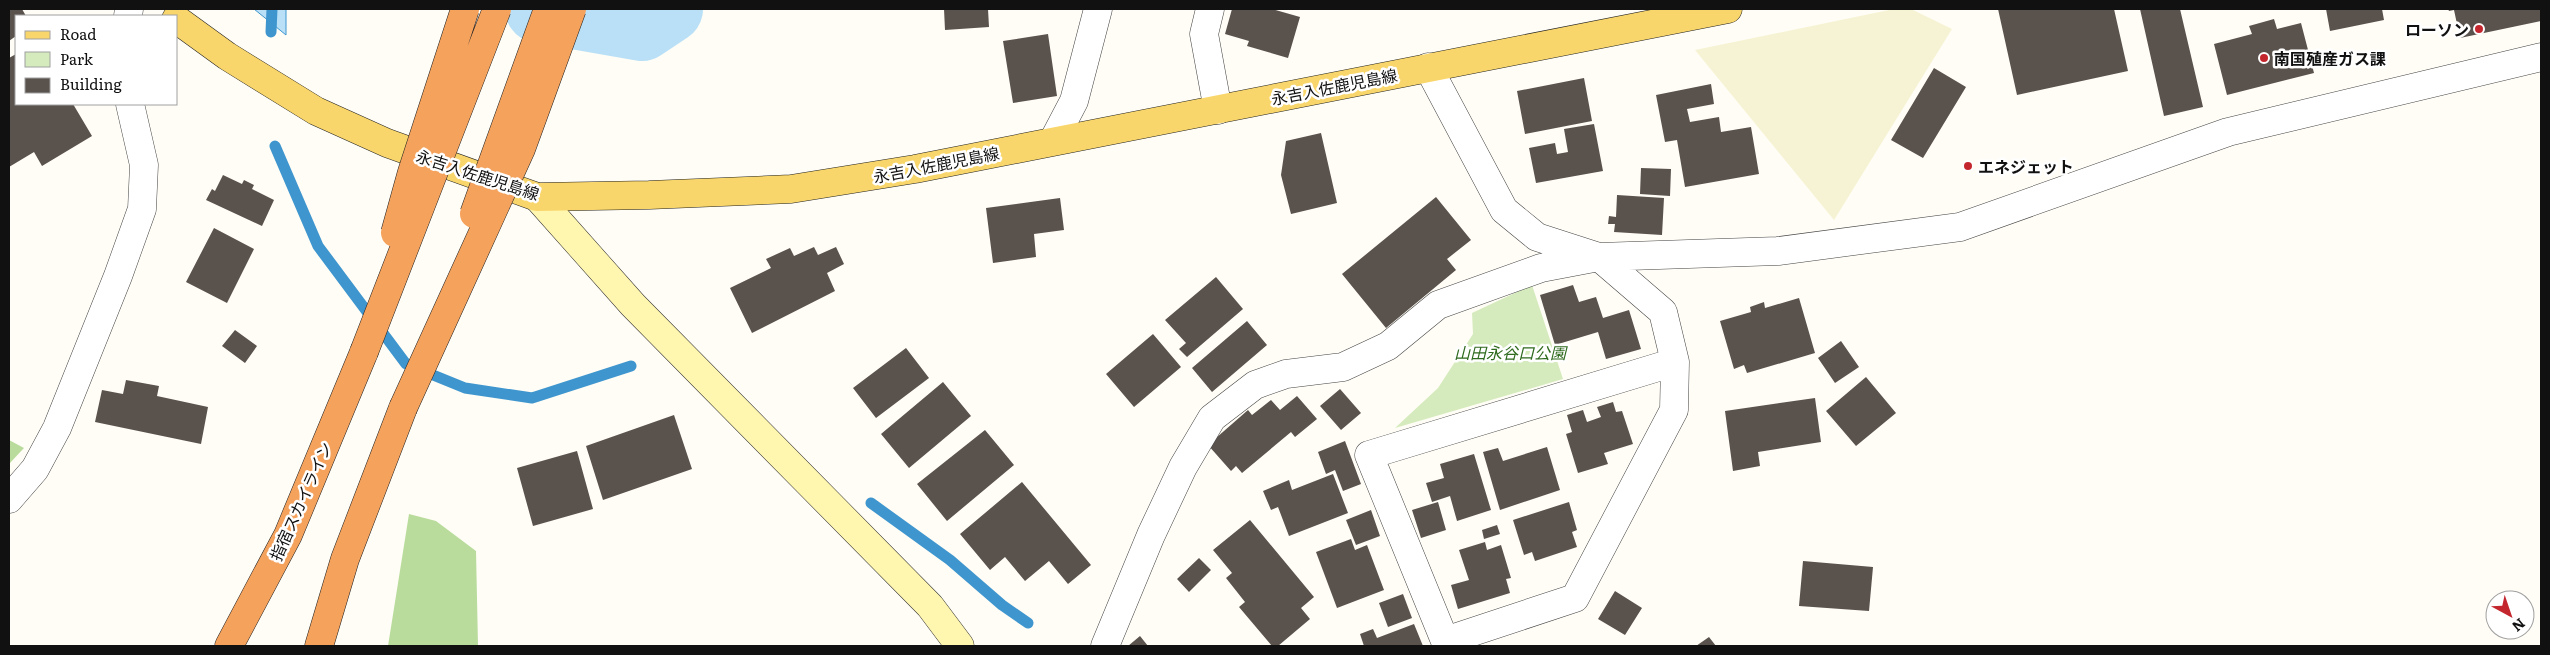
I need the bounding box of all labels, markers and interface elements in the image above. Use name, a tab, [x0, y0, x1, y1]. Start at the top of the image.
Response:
legend	[15, 15, 178, 105]
place label: ローソン	[2405, 17, 2469, 41]
text: Road	[60, 22, 96, 45]
marker: ローソン	[2473, 23, 2485, 35]
place label: 南国殖産ガス課	[2274, 46, 2386, 70]
text: Park	[60, 47, 94, 70]
marker: 南国殖産ガス課	[2258, 52, 2270, 64]
street label: 永吉入佐鹿児島線	[1269, 62, 1399, 110]
text: Building	[60, 72, 122, 95]
street label: 永吉入佐鹿児島線	[871, 140, 1001, 188]
street label: 永吉入佐鹿児島線	[413, 143, 543, 205]
place label: エネジェット	[1978, 154, 2074, 178]
marker: エネジェット	[1962, 160, 1974, 172]
park label: 山田永谷口公園	[1454, 340, 1568, 364]
street label: 指宿スカイライン	[263, 438, 337, 564]
north arrow	[2485, 590, 2535, 640]
text: N	[2508, 614, 2530, 637]

